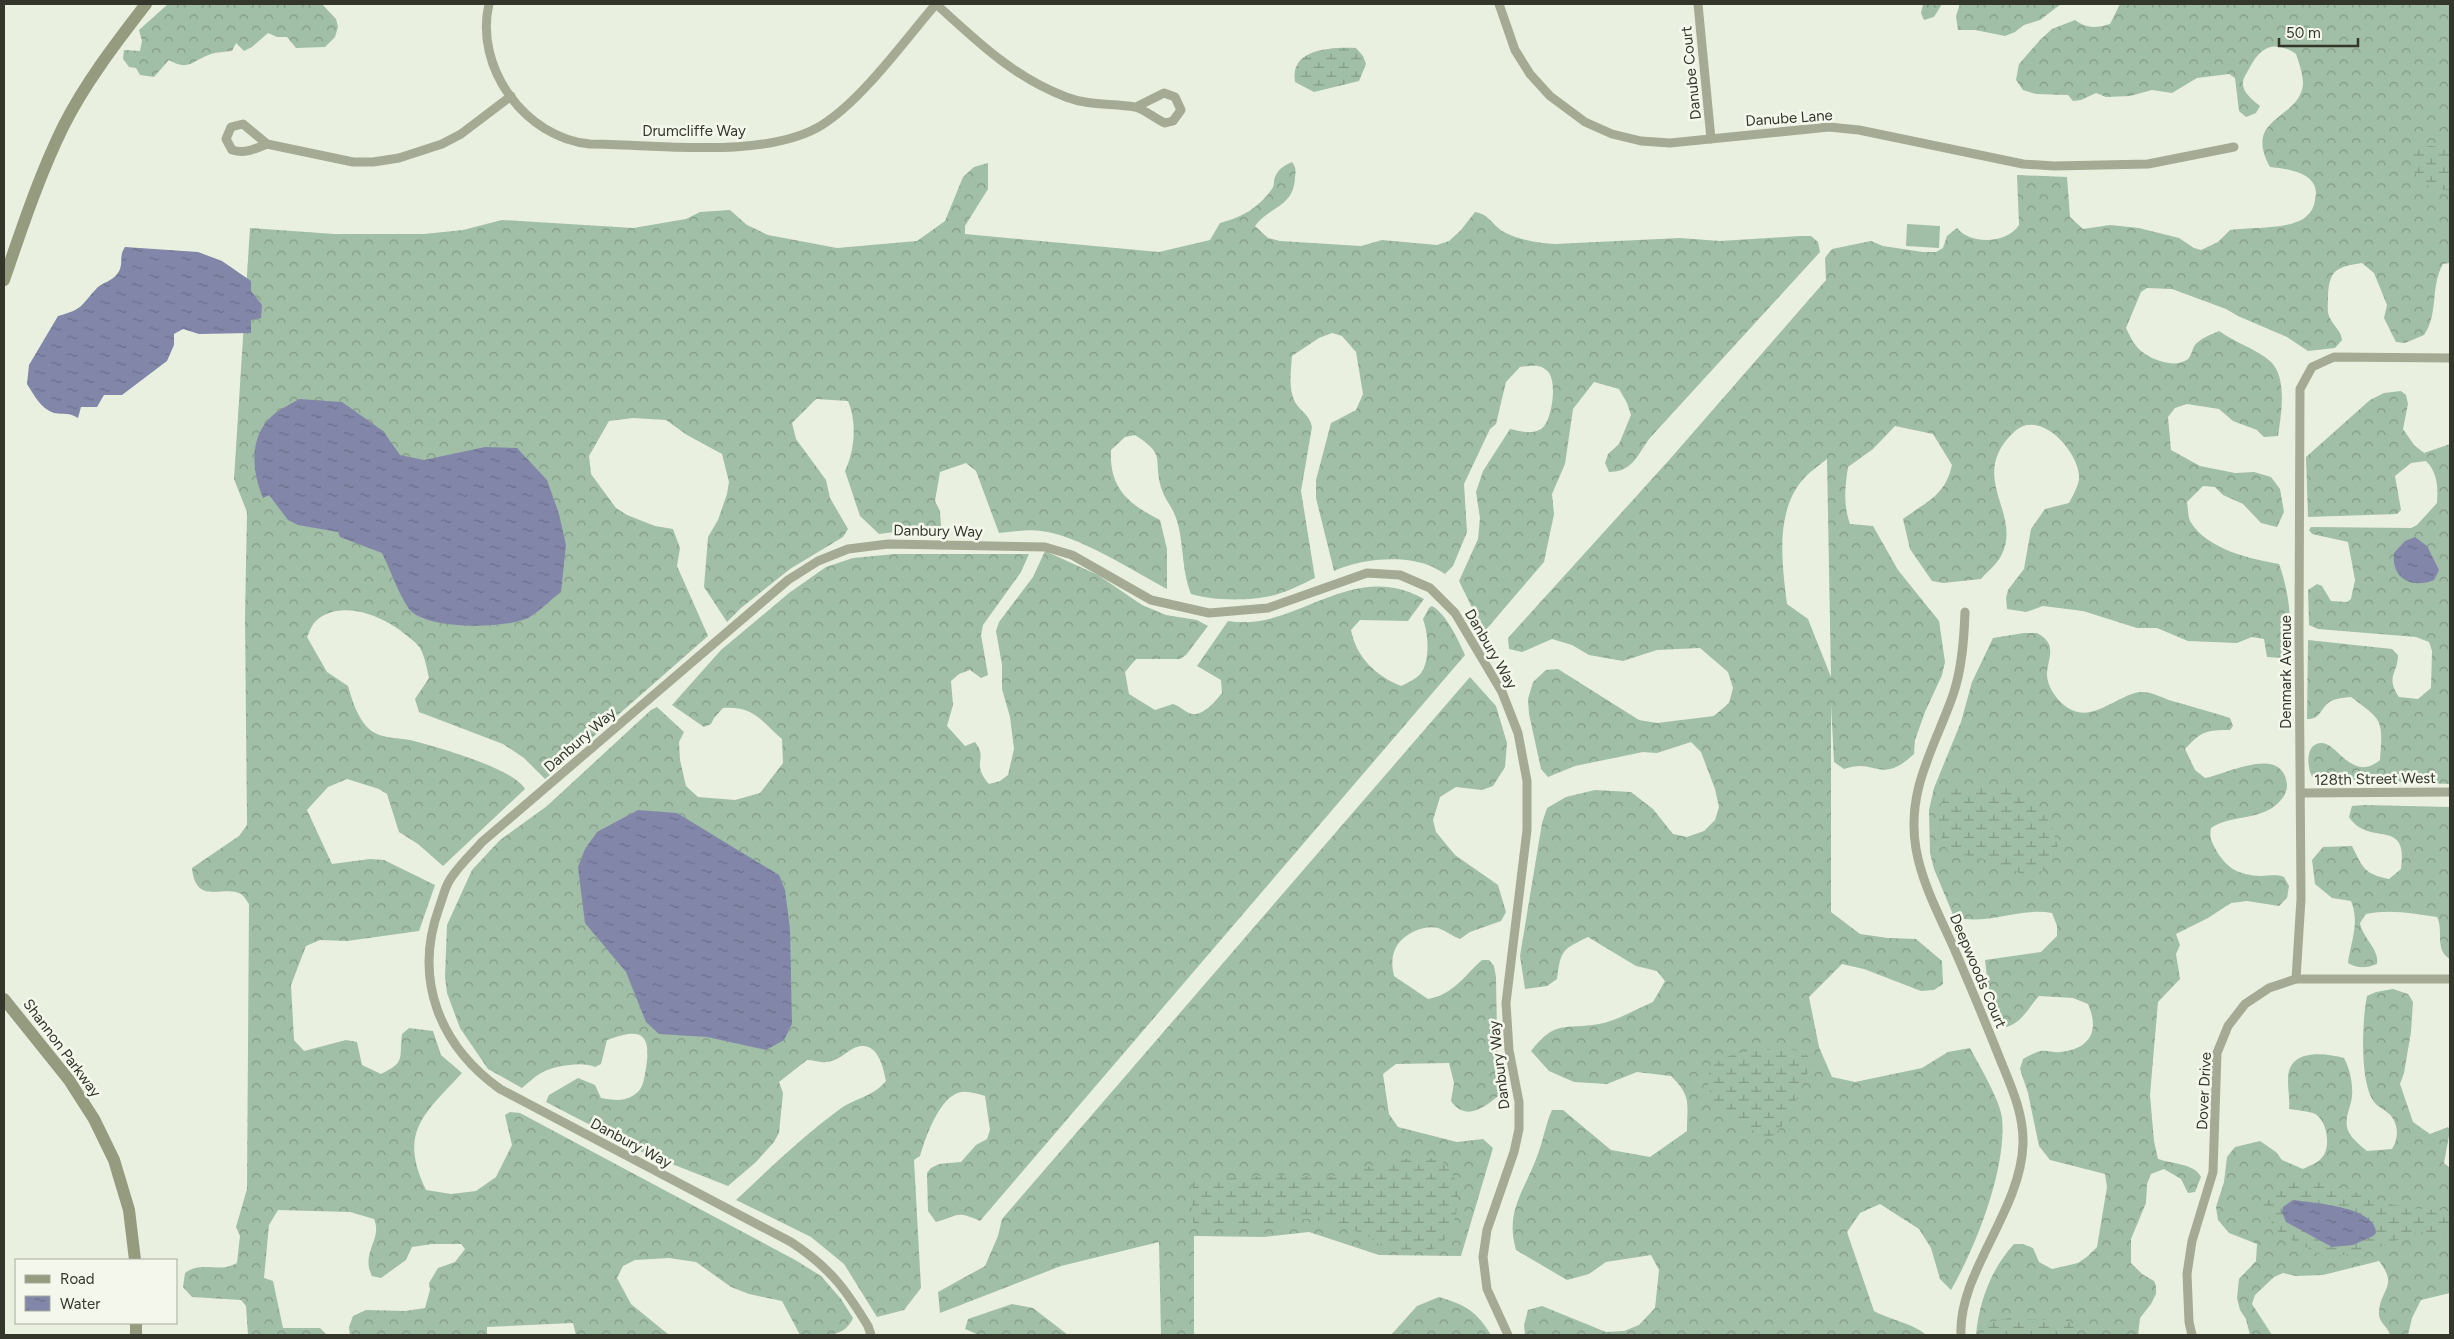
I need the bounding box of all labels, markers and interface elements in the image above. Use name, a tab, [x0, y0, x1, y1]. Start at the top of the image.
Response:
scale bar	[2279, 15, 2358, 47]
text: 50 m	[2286, 24, 2321, 42]
street label: Danube Court	[1677, 25, 1705, 121]
street label: Danube Lane	[1745, 106, 1833, 130]
street label: Drumcliffe Way	[642, 122, 746, 140]
street label: Danbury Way	[893, 521, 983, 541]
street label: Danbury Way	[1461, 606, 1521, 692]
street label: Denmark Avenue	[2277, 615, 2295, 729]
street label: Danbury Way	[540, 704, 620, 776]
street label: 128th Street West	[2314, 769, 2436, 789]
street label: Deepwoods Court	[1946, 911, 2010, 1031]
street label: Shannon Parkway	[19, 995, 105, 1101]
street label: Danbury Way	[1485, 1019, 1513, 1110]
street label: Dover Drive	[2193, 1052, 2215, 1130]
street label: Danbury Way	[587, 1114, 675, 1172]
legend	[15, 1259, 178, 1324]
text: Road	[60, 1270, 95, 1288]
text: Water	[60, 1295, 100, 1313]

